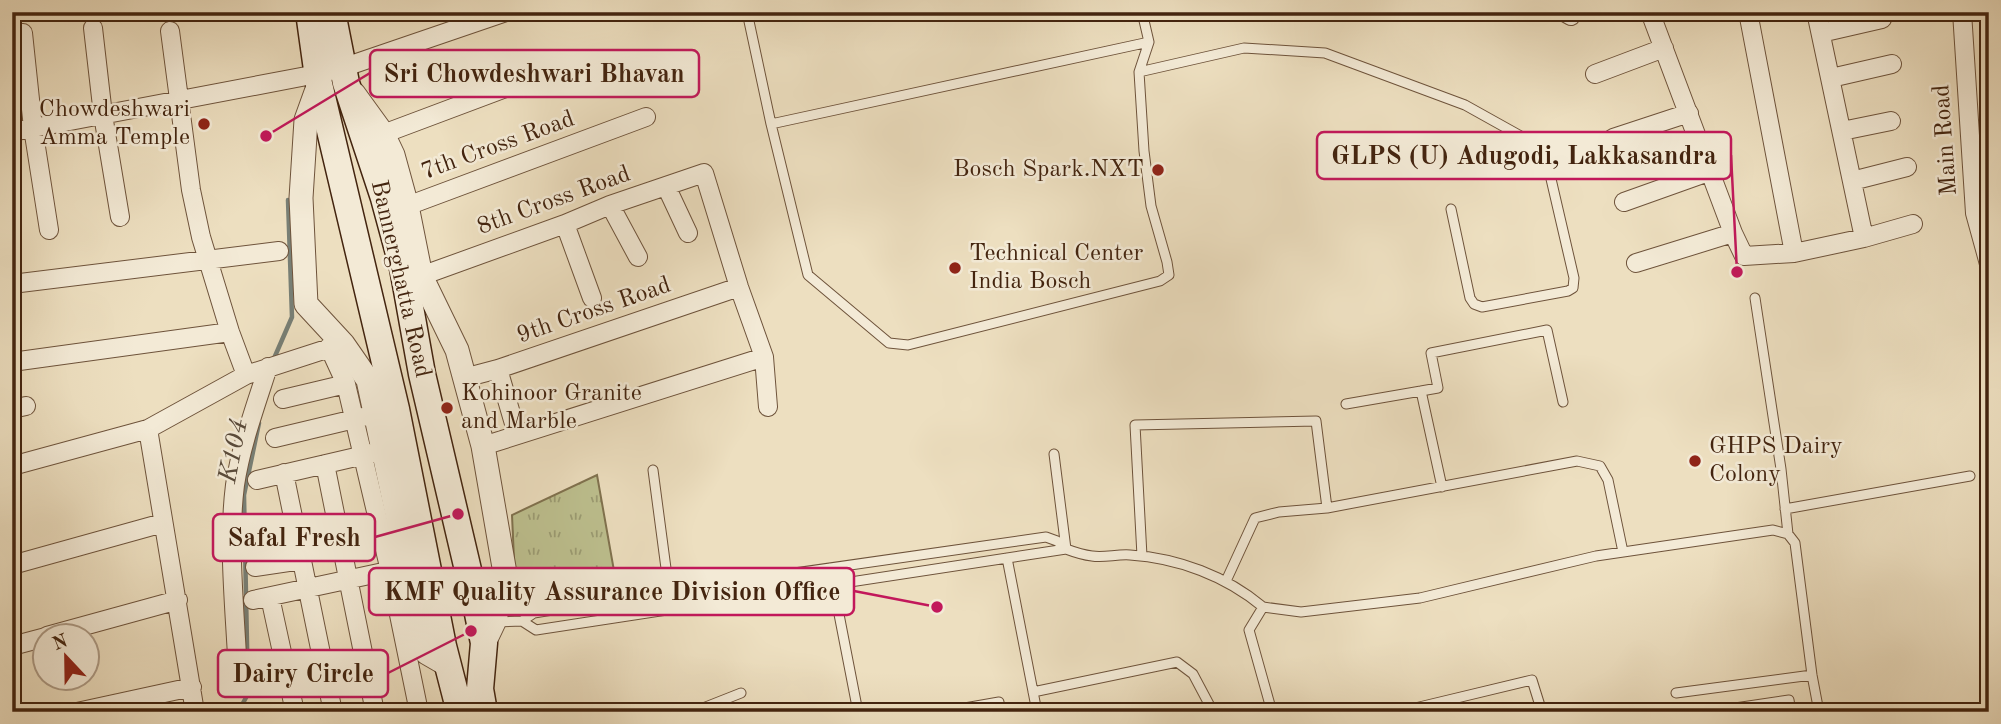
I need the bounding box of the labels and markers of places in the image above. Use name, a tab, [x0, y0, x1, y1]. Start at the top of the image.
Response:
callout: Sri Chowdeshwari Bhavan	[370, 50, 699, 97]
place label: Chowdeshwari Amma Temple	[39, 98, 190, 150]
marker: Chowdeshwari Amma Temple	[196, 116, 212, 132]
callout: GLPS (U) Adugodi, Lakkasandra	[1317, 132, 1731, 179]
place label: Bosch Spark.NXT	[953, 158, 1144, 182]
marker: Bosch Spark.NXT	[1150, 162, 1166, 178]
place label: Technical Center India Bosch	[969, 242, 1144, 294]
marker: Technical Center India Bosch	[947, 260, 963, 276]
place label: Kohinoor Granite and Marble	[461, 382, 642, 434]
marker: Kohinoor Granite and Marble	[439, 400, 455, 416]
place label: GHPS Dairy Colony	[1709, 435, 1843, 487]
marker: GHPS Dairy Colony	[1687, 453, 1703, 469]
callout: Safal Fresh	[213, 514, 375, 561]
callout: KMF Quality Assurance Division Office	[369, 568, 854, 615]
callout: Dairy Circle	[218, 650, 388, 697]

